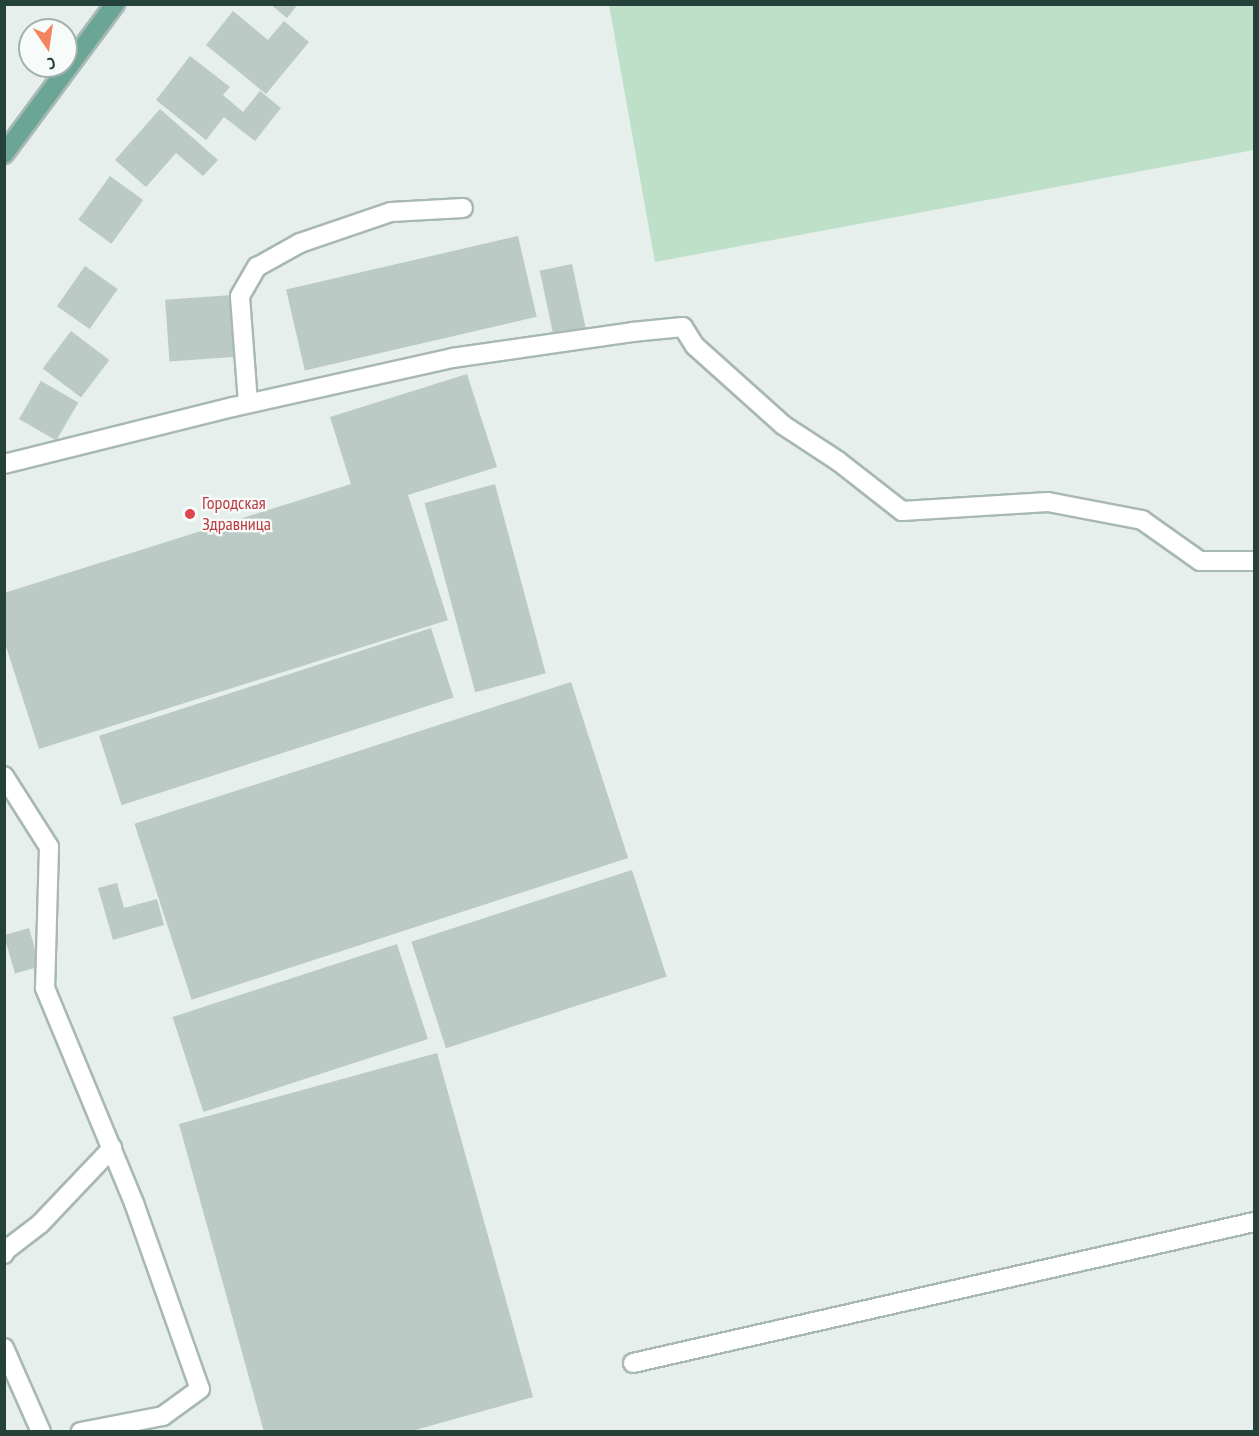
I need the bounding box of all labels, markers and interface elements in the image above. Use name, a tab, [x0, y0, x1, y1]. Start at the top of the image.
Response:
north arrow	[18, 18, 78, 78]
text: С	[46, 53, 57, 74]
place label: Городская Здравница	[202, 493, 271, 536]
marker: Городская Здравница	[183, 507, 197, 521]

